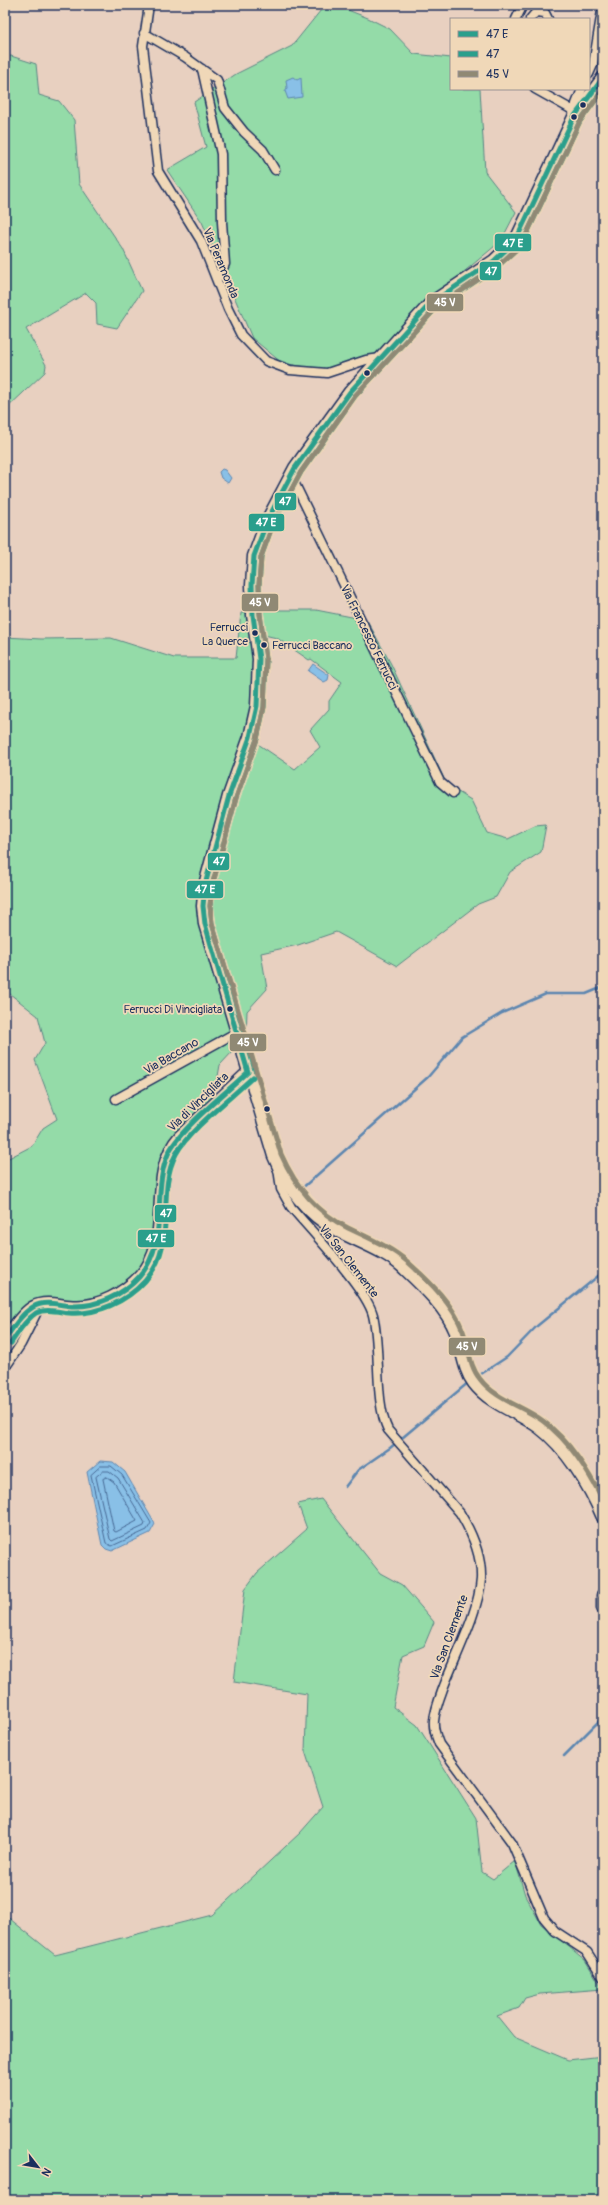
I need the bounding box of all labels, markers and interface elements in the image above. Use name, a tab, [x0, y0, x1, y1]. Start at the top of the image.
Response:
legend	[450, 18, 590, 90]
text: 47 E	[486, 27, 508, 42]
text: 47	[486, 47, 500, 62]
text: 45 V	[486, 67, 509, 82]
unlabelled marker	[578, 100, 588, 110]
unlabelled marker	[569, 112, 579, 122]
street label: Via Peramonda	[199, 226, 242, 301]
line badge: 47 E	[494, 233, 532, 252]
text: 47 E	[502, 237, 523, 250]
line badge: 47	[479, 261, 502, 281]
text: 47	[484, 265, 497, 278]
line badge: 45 V	[426, 293, 464, 312]
text: 45 V	[433, 296, 456, 309]
unlabelled marker	[362, 368, 372, 378]
line badge: 47	[274, 492, 297, 511]
text: 47	[278, 495, 291, 508]
line badge: 47 E	[248, 513, 285, 532]
text: 47 E	[255, 516, 276, 529]
street label: Via Francesco Ferrucci	[337, 582, 401, 692]
line badge: 45 V	[241, 593, 279, 612]
text: 45 V	[248, 596, 271, 609]
place label: Ferrucci La Querce	[202, 621, 249, 648]
marker: Ferrucci La Querce	[250, 628, 260, 638]
place label: Ferrucci Baccano	[272, 639, 352, 652]
marker: Ferrucci Baccano	[259, 640, 269, 650]
line badge: 47	[207, 852, 230, 871]
text: 47	[212, 855, 225, 868]
line badge: 47 E	[186, 880, 224, 899]
text: 47 E	[194, 883, 215, 896]
place label: Ferrucci Di Vincigliata	[123, 1003, 222, 1016]
marker: Ferrucci Di Vincigliata	[225, 1004, 235, 1014]
line badge: 45 V	[229, 1033, 267, 1052]
street label: Via Baccano	[141, 1034, 202, 1078]
text: 45 V	[236, 1036, 259, 1049]
street label: Via di Vincigliata	[165, 1069, 232, 1135]
unlabelled marker	[262, 1104, 272, 1114]
line badge: 47	[154, 1204, 177, 1223]
text: 47	[159, 1207, 172, 1220]
street label: Via San Clemente	[315, 1222, 382, 1301]
line badge: 47 E	[137, 1229, 175, 1248]
text: 47 E	[145, 1232, 166, 1245]
line badge: 45 V	[448, 1337, 486, 1356]
text: 45 V	[455, 1340, 478, 1353]
street label: Via San Clemente	[427, 1593, 472, 1682]
north arrow	[18, 2147, 58, 2187]
text: N	[38, 2165, 54, 2179]

